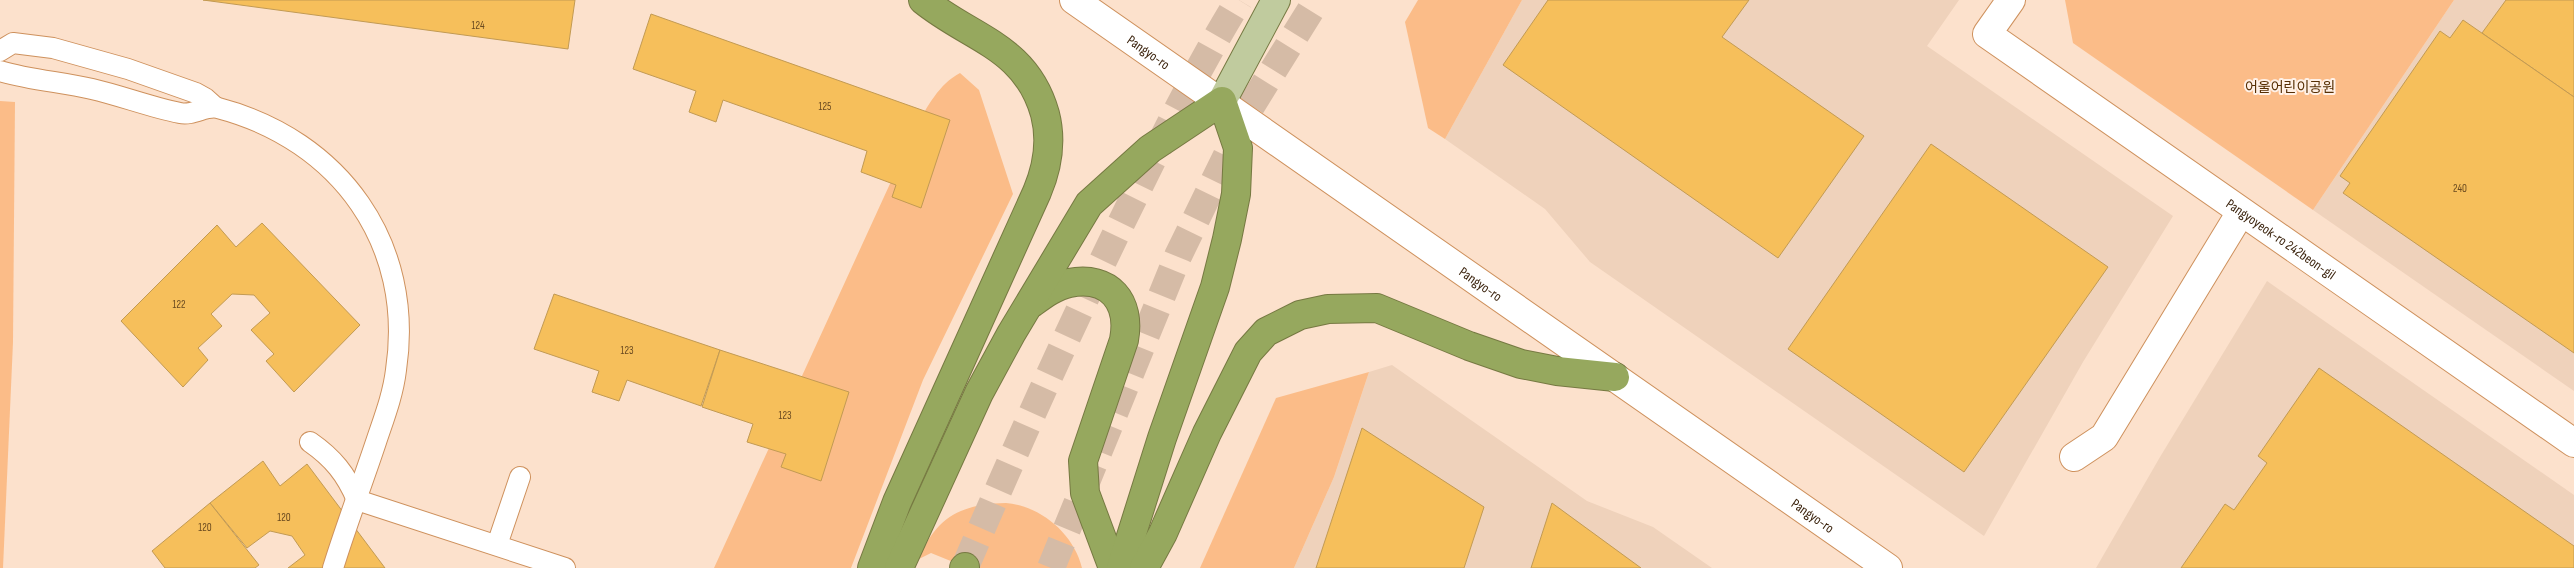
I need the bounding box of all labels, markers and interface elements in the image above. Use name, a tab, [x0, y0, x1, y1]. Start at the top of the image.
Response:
house number: 124	[471, 19, 485, 32]
street label: Pangyo-ro	[1124, 31, 1173, 73]
park label: 어울어린이공원	[2245, 79, 2335, 96]
house number: 125	[819, 100, 831, 113]
house number: 240	[2453, 182, 2467, 195]
street label: Pangyoyeok-ro 242beon-gil	[2223, 195, 2339, 283]
street label: Pangyo-ro	[1456, 263, 1506, 305]
house number: 122	[172, 298, 186, 311]
house number: 123	[620, 344, 634, 357]
house number: 123	[778, 409, 792, 422]
street label: Pangyo-ro	[1788, 495, 1838, 537]
house number: 120	[277, 511, 291, 524]
house number: 120	[198, 521, 212, 534]

